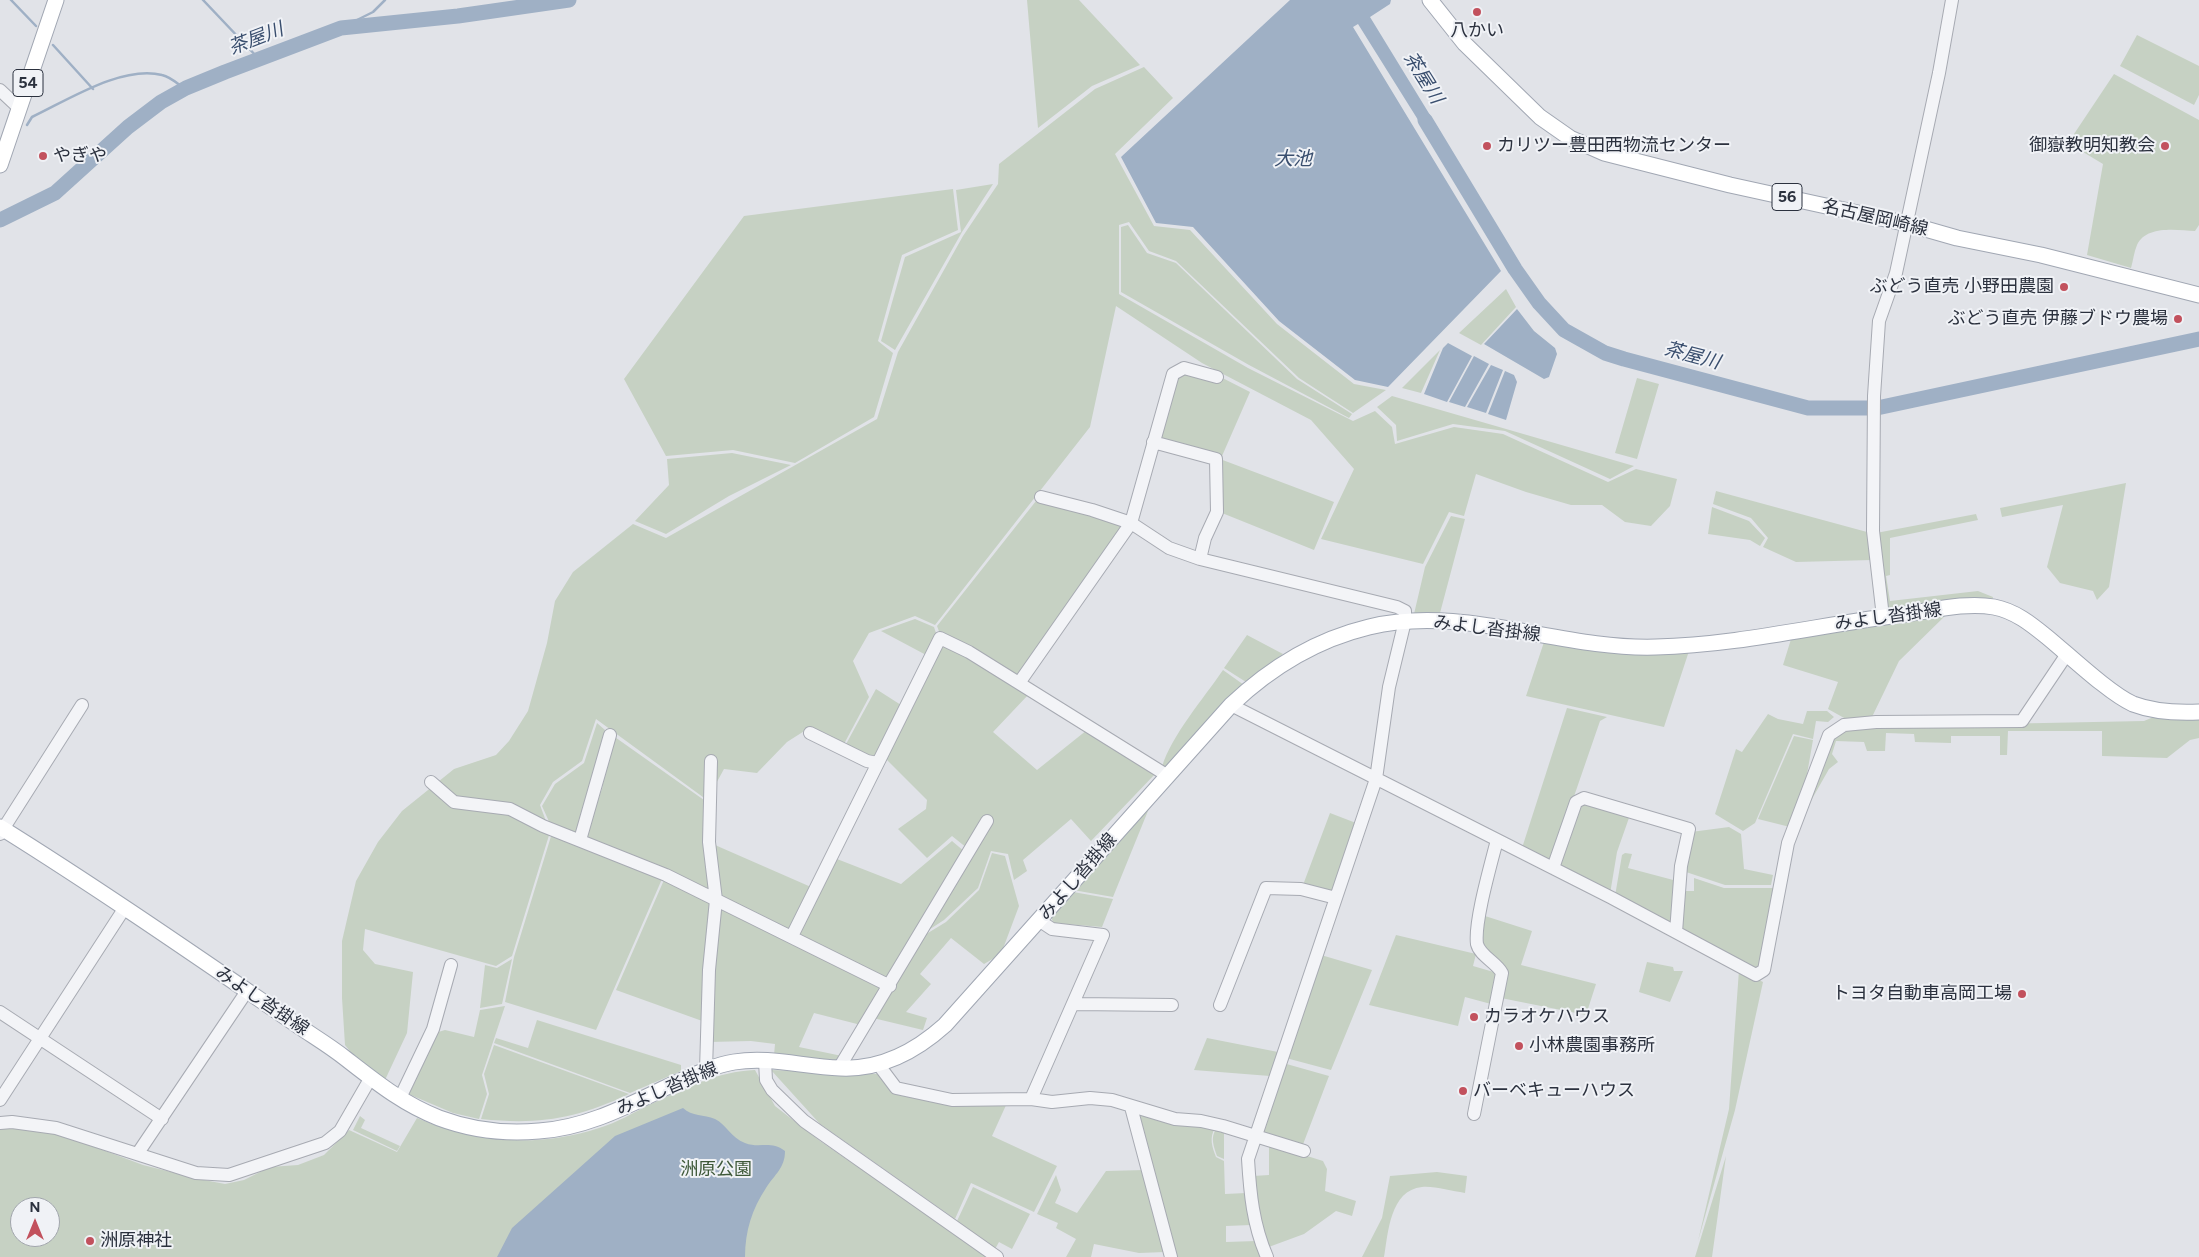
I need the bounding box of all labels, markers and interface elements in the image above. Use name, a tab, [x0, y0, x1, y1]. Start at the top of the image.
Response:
marker: 八かい	[1471, 6, 1483, 18]
water label: 茶屋川	[225, 18, 287, 60]
place label: 八かい	[1450, 20, 1504, 42]
water label: 茶屋川	[1398, 48, 1448, 108]
road number: 54	[13, 70, 43, 96]
place label: カリツー豊田西物流センター	[1497, 135, 1731, 157]
place label: 御嶽教明知教会	[2029, 135, 2155, 157]
marker: カリツー豊田西物流センター	[1481, 140, 1493, 152]
marker: 御嶽教明知教会	[2159, 140, 2171, 152]
place label: やぎや	[53, 145, 107, 167]
water label: 大池	[1274, 148, 1312, 170]
marker: やぎや	[37, 150, 49, 162]
road number: 56	[1772, 183, 1802, 210]
street label: 名古屋岡崎線	[1820, 195, 1930, 241]
place label: ぶどう直売 小野田農園	[1870, 276, 2054, 298]
marker: ぶどう直売 小野田農園	[2058, 281, 2070, 293]
place label: ぶどう直売 伊藤ブドウ農場	[1948, 308, 2168, 330]
marker: ぶどう直売 伊藤ブドウ農場	[2172, 313, 2184, 325]
water label: 茶屋川	[1662, 338, 1722, 374]
street label: みよし沓掛線	[1833, 599, 1943, 635]
street label: みよし沓掛線	[1432, 612, 1542, 646]
street label: みよし沓掛線	[1034, 829, 1122, 925]
street label: みよし沓掛線	[211, 962, 313, 1040]
place label: トヨタ自動車高岡工場	[1832, 983, 2012, 1005]
marker: トヨタ自動車高岡工場	[2016, 988, 2028, 1000]
place label: カラオケハウス	[1484, 1006, 1610, 1028]
marker: カラオケハウス	[1468, 1011, 1480, 1023]
place label: 小林農園事務所	[1529, 1035, 1655, 1057]
marker: 小林農園事務所	[1513, 1040, 1525, 1052]
street label: みよし沓掛線	[613, 1058, 721, 1120]
place label: バーベキューハウス	[1473, 1080, 1635, 1102]
marker: バーベキューハウス	[1457, 1085, 1469, 1097]
park label: 洲原公園	[680, 1159, 752, 1181]
north arrow	[10, 1197, 60, 1247]
text: N	[30, 1199, 40, 1216]
place label: 洲原神社	[100, 1230, 172, 1252]
marker: 洲原神社	[84, 1235, 96, 1247]

